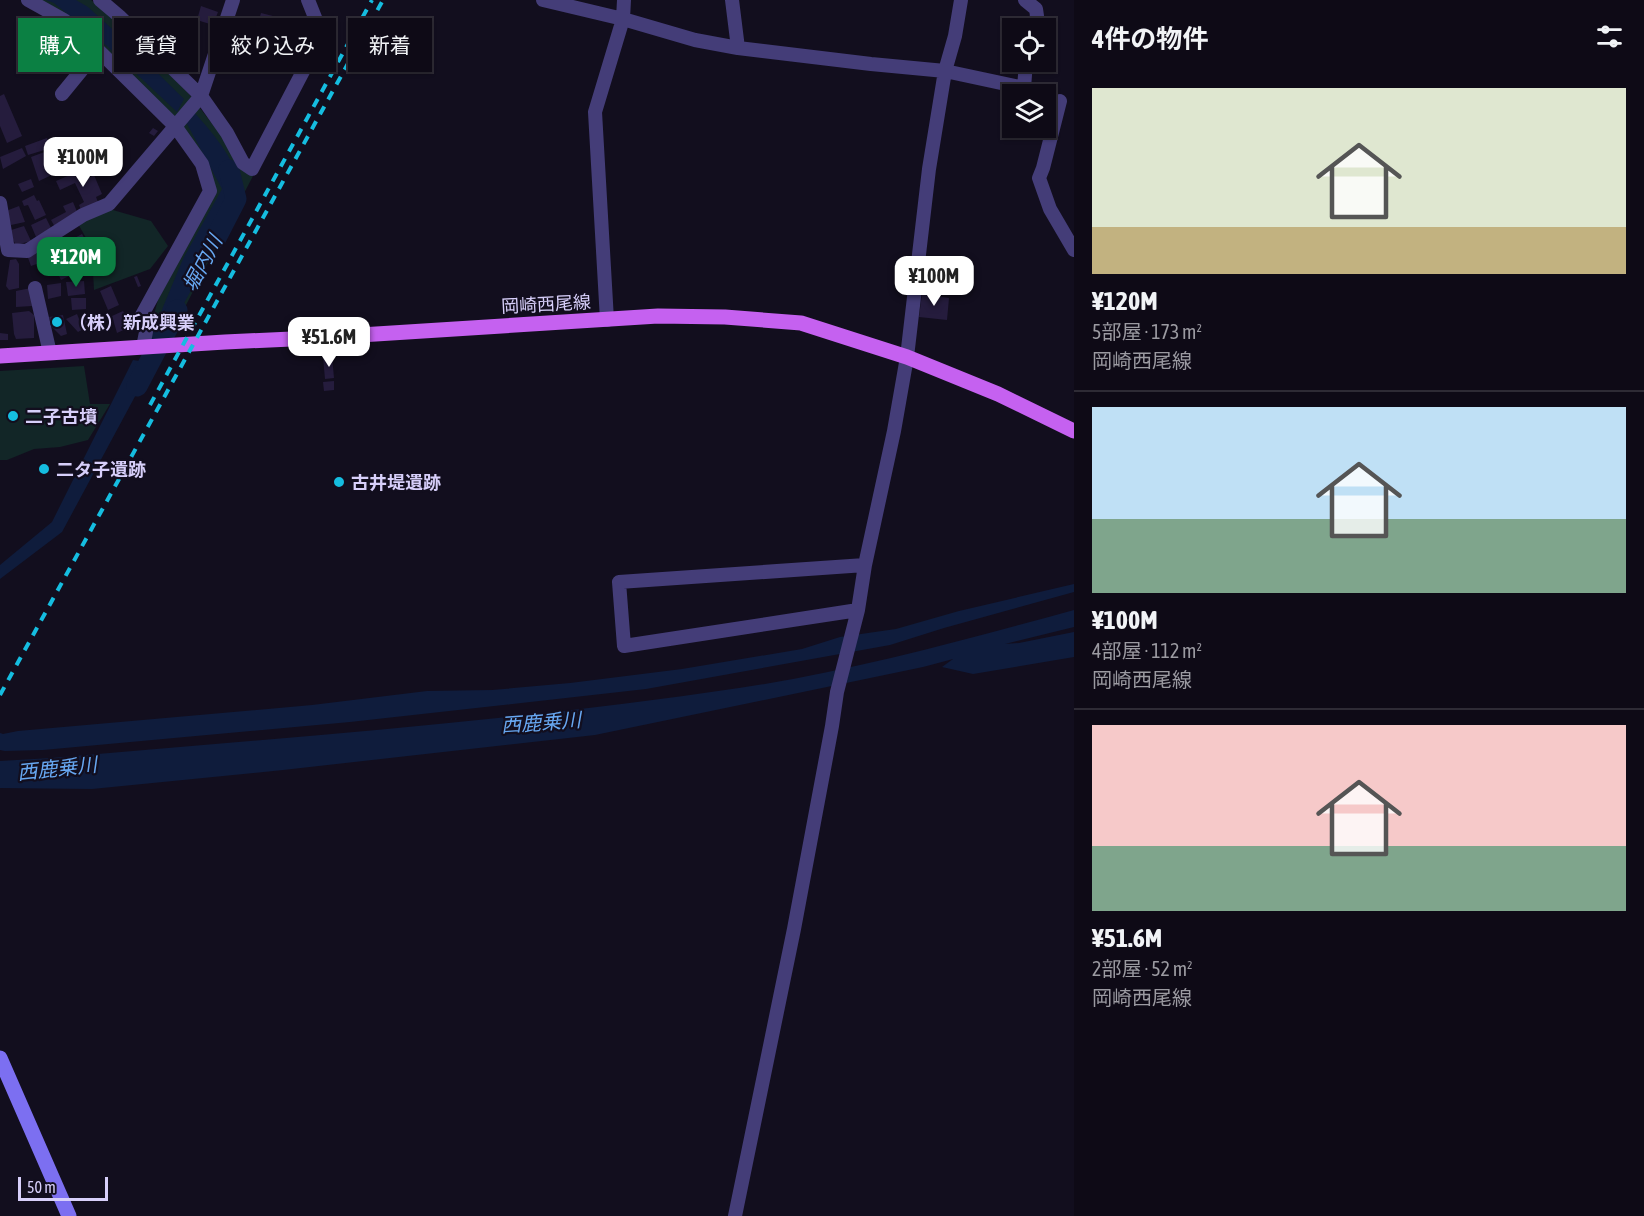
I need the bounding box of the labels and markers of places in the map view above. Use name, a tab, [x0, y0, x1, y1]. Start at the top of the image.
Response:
pin: ¥100M	[41, 137, 125, 188]
pin: ¥120M	[34, 237, 118, 288]
pin: ¥100M	[892, 256, 976, 307]
place label: （株）新成興業	[69, 312, 195, 333]
marker: （株）新成興業	[50, 315, 64, 329]
pin: ¥51.6M	[280, 317, 378, 368]
place label: 二子古墳	[25, 406, 97, 427]
marker: 二子古墳	[6, 409, 20, 423]
place label: 二タ子遺跡	[56, 459, 146, 480]
marker: 二タ子遺跡	[37, 462, 51, 476]
place label: 古井堤遺跡	[351, 472, 441, 493]
marker: 古井堤遺跡	[332, 475, 346, 489]

